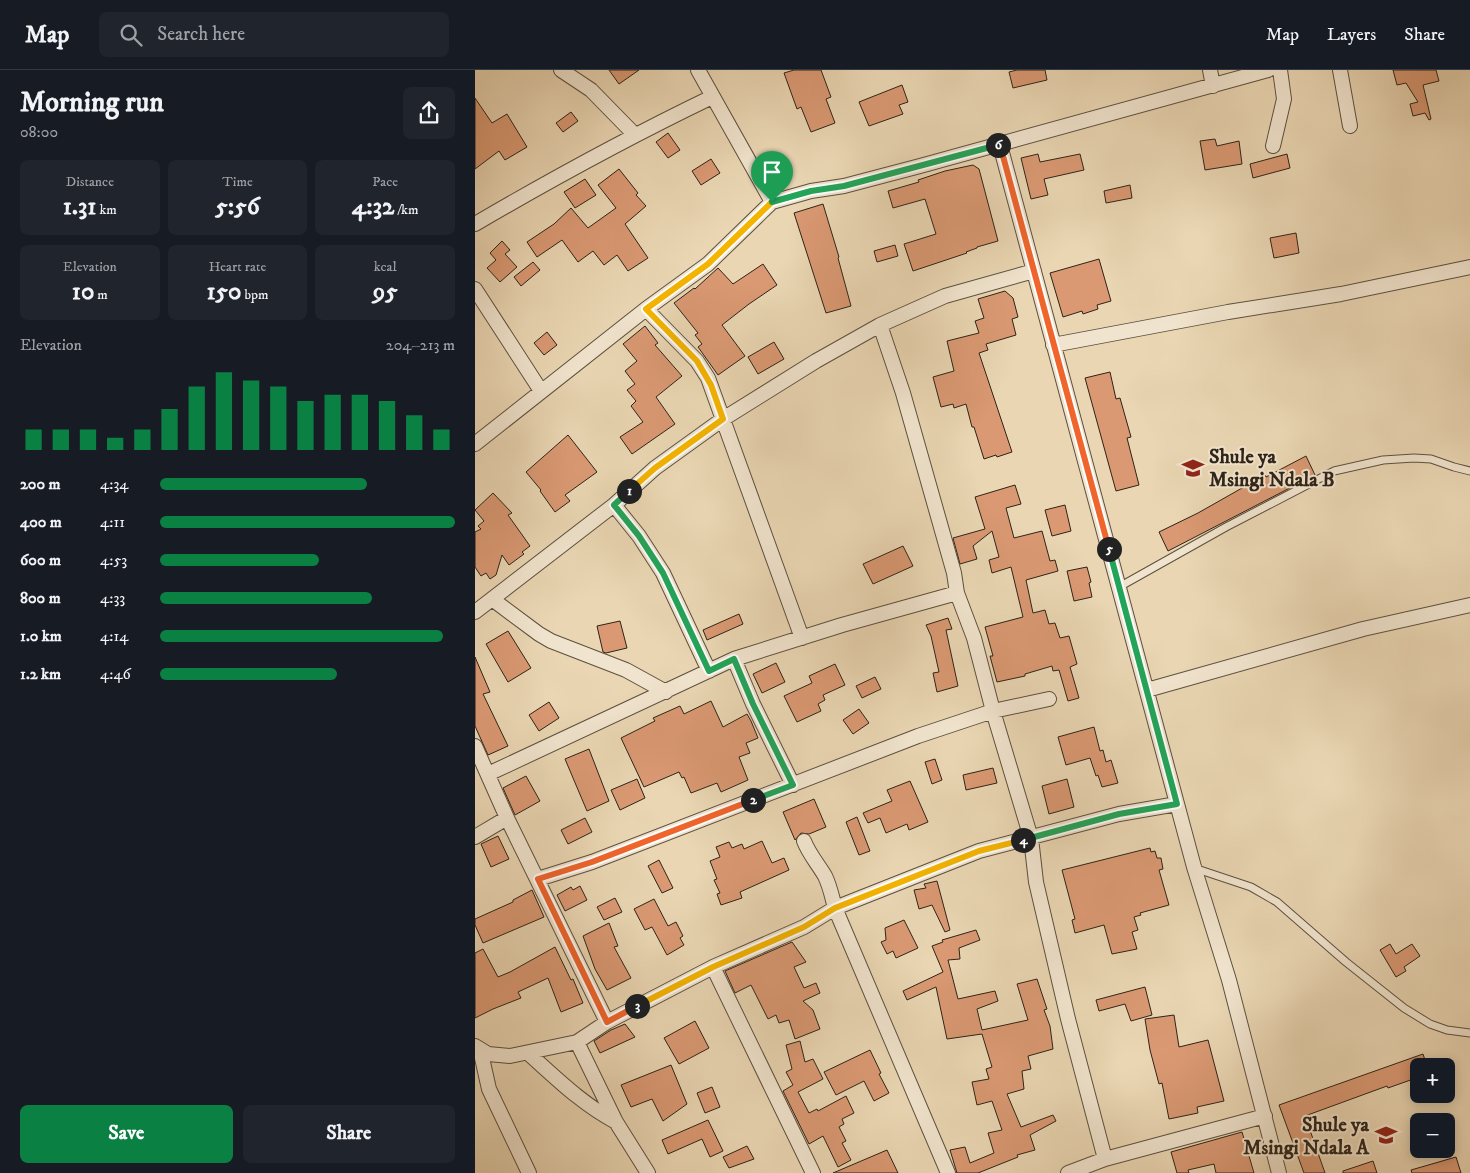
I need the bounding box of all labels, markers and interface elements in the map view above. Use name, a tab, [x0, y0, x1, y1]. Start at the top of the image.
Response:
search box	[99, 12, 449, 57]
text: Map	[25, 20, 69, 50]
icon: search	[117, 21, 145, 49]
text: Search here	[157, 23, 245, 46]
text: Map	[1266, 24, 1299, 46]
text: Layers	[1327, 24, 1376, 46]
text: Share	[1404, 24, 1445, 46]
text: Morning run	[20, 85, 164, 120]
button: share	[403, 87, 455, 139]
text: 08:00	[20, 122, 58, 142]
pin: 6	[985, 132, 1011, 158]
text: 6	[995, 136, 1002, 154]
pin	[751, 151, 793, 202]
icon: arrive	[758, 158, 786, 186]
text: Distance	[66, 173, 114, 191]
text: Time	[222, 173, 253, 191]
text: Pace	[372, 173, 398, 191]
text: 1.31	[63, 191, 96, 222]
text: 5:56	[215, 191, 260, 222]
text: 4:32	[352, 191, 394, 222]
text: km	[96, 201, 117, 219]
text: /km	[394, 201, 419, 219]
text: Elevation	[63, 258, 117, 276]
text: Heart rate	[209, 258, 266, 276]
text: kcal	[374, 258, 397, 276]
text: 10	[72, 276, 94, 307]
text: 150	[206, 276, 241, 307]
text: 95	[373, 276, 398, 307]
text: m	[94, 286, 108, 304]
text: bpm	[241, 286, 269, 304]
text: Elevation	[20, 335, 82, 355]
text: 204–213 m	[386, 335, 455, 355]
place label: Shule ya Msingi Ndala B	[1209, 445, 1335, 493]
school or university icon: Shule ya Msingi Ndala B	[1180, 455, 1206, 481]
text: 200 m	[20, 474, 61, 494]
text: 4:34	[100, 474, 129, 494]
pin: 1	[617, 478, 641, 504]
text: 1	[627, 482, 632, 500]
text: 400 m	[20, 512, 62, 532]
text: 4:11	[100, 512, 125, 532]
pin: 5	[1097, 536, 1121, 562]
text: 5	[1106, 540, 1113, 558]
text: 600 m	[20, 550, 61, 570]
text: 4:53	[100, 550, 127, 570]
text: 800 m	[20, 588, 61, 608]
text: 4:33	[100, 588, 125, 608]
text: 1.0 km	[20, 626, 62, 646]
text: 4:14	[100, 626, 128, 646]
text: 1.2 km	[20, 664, 61, 684]
text: 4:46	[100, 664, 131, 684]
pin: 2	[741, 788, 765, 812]
text: 2	[750, 791, 757, 809]
pin: 4	[1011, 828, 1035, 852]
text: 4	[1019, 831, 1028, 849]
pin: 3	[625, 994, 649, 1018]
text: 3	[635, 997, 640, 1015]
map controls	[1410, 1058, 1455, 1158]
button: +	[1410, 1058, 1455, 1103]
button: Save	[20, 1105, 233, 1163]
button: Share	[243, 1105, 455, 1163]
place label: Shule ya Msingi Ndala A	[1243, 1113, 1370, 1161]
button: −	[1410, 1113, 1455, 1158]
school or university icon: Shule ya Msingi Ndala A	[1373, 1122, 1399, 1148]

